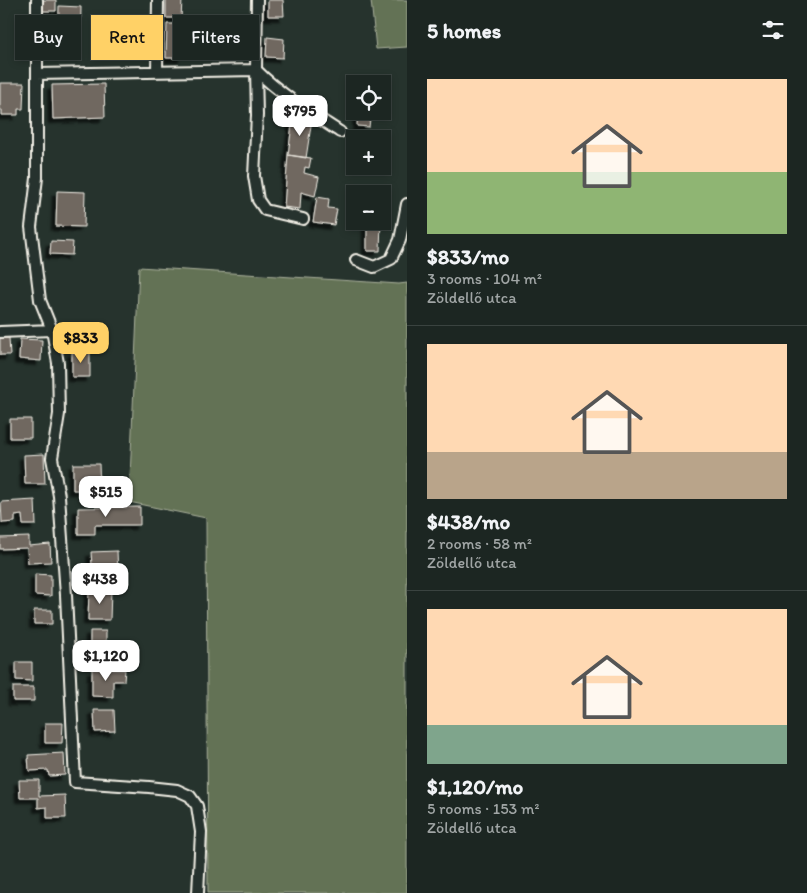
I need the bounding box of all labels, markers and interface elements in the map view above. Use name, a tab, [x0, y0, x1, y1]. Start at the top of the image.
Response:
chip: Buy	[15, 15, 81, 60]
chip: Rent	[91, 15, 163, 60]
chip: Filters	[173, 15, 259, 60]
icon: filters	[759, 16, 787, 44]
text: 5 homes	[427, 18, 501, 43]
map controls	[346, 75, 391, 230]
button: locate	[346, 75, 391, 120]
pin: $795	[270, 94, 330, 137]
text: $795	[284, 101, 316, 120]
icon: home	[562, 111, 652, 201]
button: +	[346, 130, 391, 175]
button: −	[346, 185, 391, 230]
text: $833/mo	[427, 244, 509, 269]
text: 3 rooms · 104 m²	[427, 269, 542, 288]
text: Zöldellő utca	[427, 288, 517, 307]
pin: $833	[51, 322, 111, 364]
text: $833	[64, 328, 98, 347]
icon: home	[562, 377, 652, 467]
pin: $515	[76, 476, 136, 518]
text: $515	[90, 482, 122, 501]
text: $438/mo	[427, 509, 510, 534]
text: 2 rooms · 58 m²	[427, 534, 532, 553]
text: Zöldellő utca	[427, 553, 517, 572]
pin: $438	[70, 562, 130, 605]
text: $438	[82, 569, 118, 588]
pin: $1,120	[65, 640, 147, 682]
icon: home	[562, 642, 652, 732]
text: $1,120	[83, 646, 129, 665]
text: $1,120/mo	[427, 774, 523, 799]
text: 5 rooms · 153 m²	[427, 799, 539, 818]
text: Zöldellő utca	[427, 818, 517, 837]

